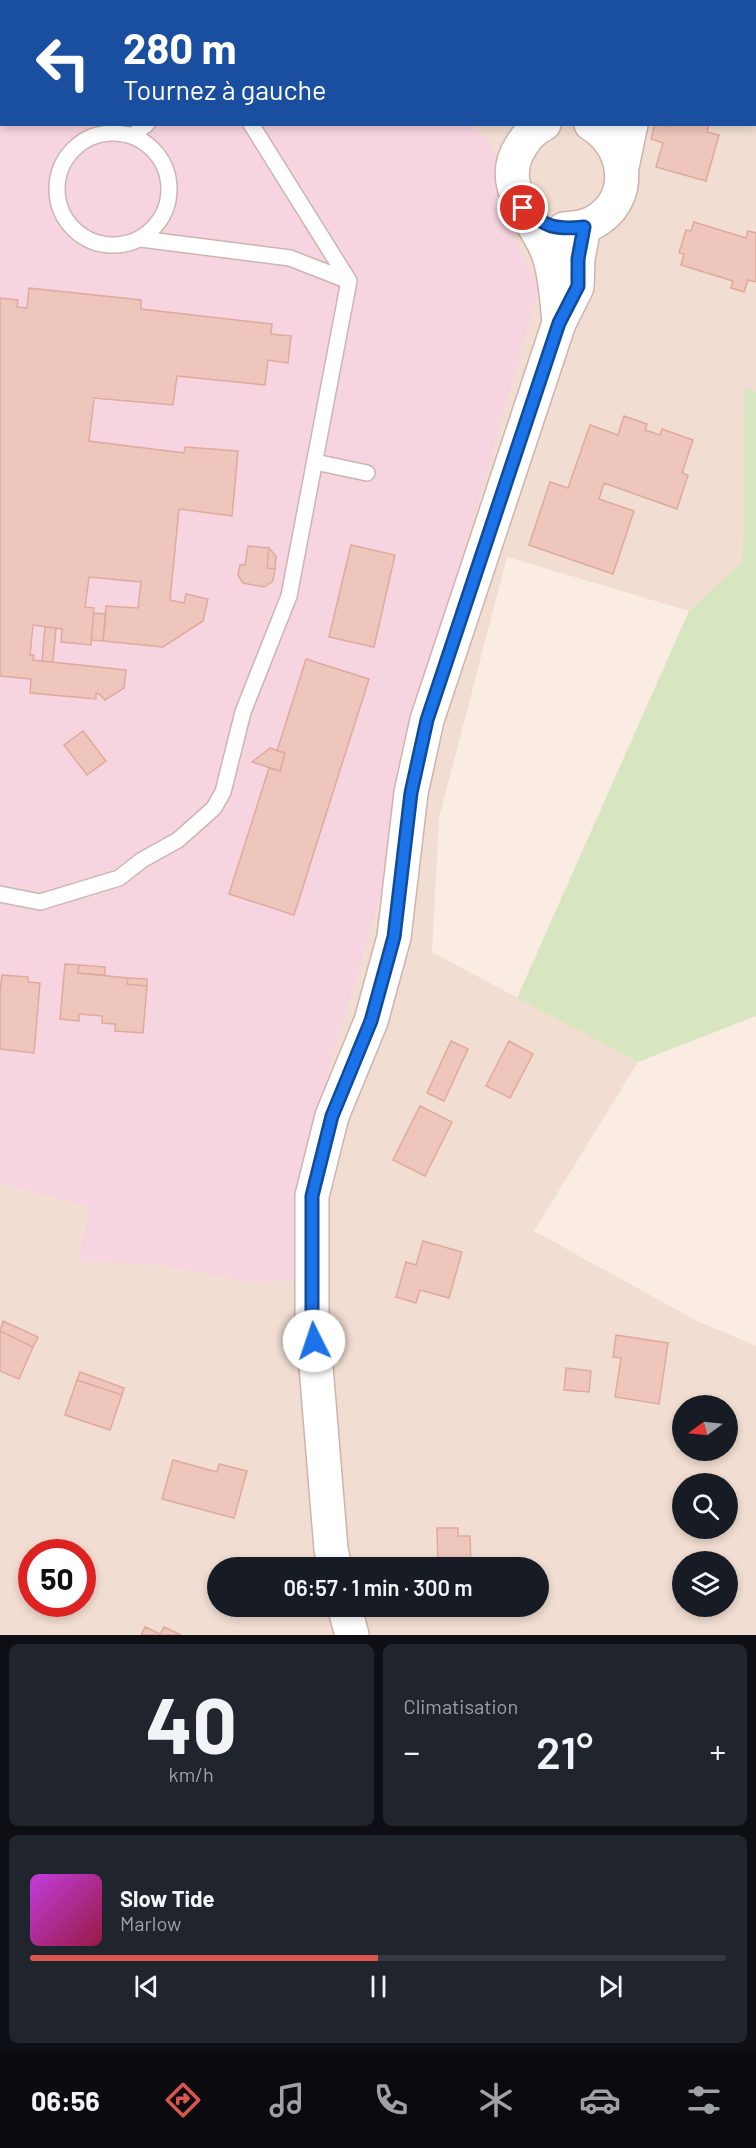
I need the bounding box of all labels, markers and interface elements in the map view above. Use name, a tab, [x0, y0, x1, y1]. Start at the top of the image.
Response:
text: 280 m	[123, 22, 237, 72]
icon: left	[24, 24, 102, 102]
text: Tournez à gauche	[123, 73, 326, 105]
pin	[497, 182, 548, 233]
icon: arrive	[506, 191, 539, 224]
position arrow	[282, 1309, 346, 1373]
north arrow	[672, 1395, 738, 1461]
map controls	[672, 1395, 738, 1617]
button: search	[672, 1473, 738, 1539]
speed limit sign: 50	[18, 1539, 96, 1617]
button: layers	[672, 1551, 738, 1617]
text: 06:57 · 1 min · 300 m	[283, 1574, 473, 1600]
text: 40	[145, 1676, 237, 1770]
text: Climatisation	[404, 1694, 518, 1718]
text: 21°	[536, 1724, 593, 1778]
text: −	[404, 1731, 420, 1771]
text: +	[709, 1731, 726, 1771]
text: km/h	[169, 1762, 214, 1786]
text: Slow Tide	[120, 1885, 215, 1911]
text: Marlow	[120, 1911, 181, 1935]
icon: previous	[130, 1970, 163, 2003]
icon: pause	[362, 1970, 395, 2003]
icon: next	[594, 1970, 627, 2003]
icon: directions	[162, 2079, 204, 2121]
icon: music	[266, 2079, 308, 2121]
icon: phone	[370, 2079, 412, 2121]
icon: climate	[475, 2079, 517, 2121]
icon: car	[579, 2079, 621, 2121]
icon: filters	[683, 2079, 725, 2121]
text: 06:56	[31, 2084, 100, 2116]

